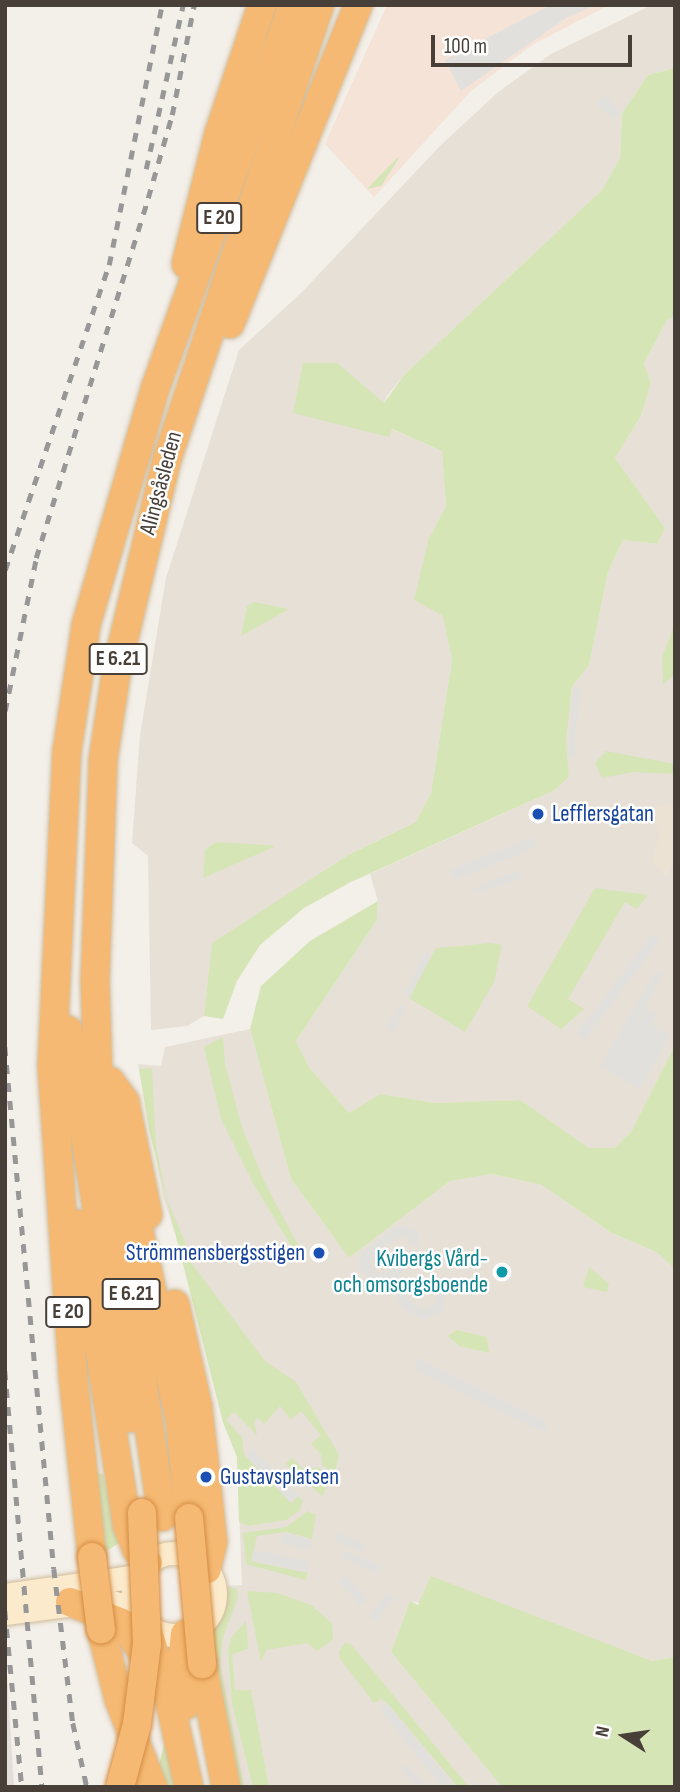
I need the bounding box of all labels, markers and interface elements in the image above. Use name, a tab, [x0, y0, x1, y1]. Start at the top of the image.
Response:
scale bar	[435, 21, 636, 65]
text: 100 m	[444, 34, 487, 59]
road number: E 20	[194, 200, 244, 235]
street label: Alingsåsleden	[134, 428, 188, 538]
road number: E 6.21	[88, 642, 148, 676]
place label: Lefflersgatan	[552, 800, 654, 828]
marker: Lefflersgatan	[530, 806, 546, 822]
place label: Strömmensbergsstigen	[126, 1239, 305, 1267]
marker: Strömmensbergsstigen	[311, 1245, 327, 1261]
place label: Kvibergs Vård- och omsorgsboende	[333, 1245, 488, 1299]
marker: Kvibergs Vård- och omsorgsboende	[494, 1264, 510, 1280]
road number: E 6.21	[101, 1276, 161, 1312]
road number: E 20	[43, 1294, 92, 1330]
place label: Gustavsplatsen	[220, 1463, 339, 1491]
marker: Gustavsplatsen	[198, 1469, 214, 1485]
north arrow	[589, 1701, 659, 1771]
text: N	[591, 1724, 615, 1739]

